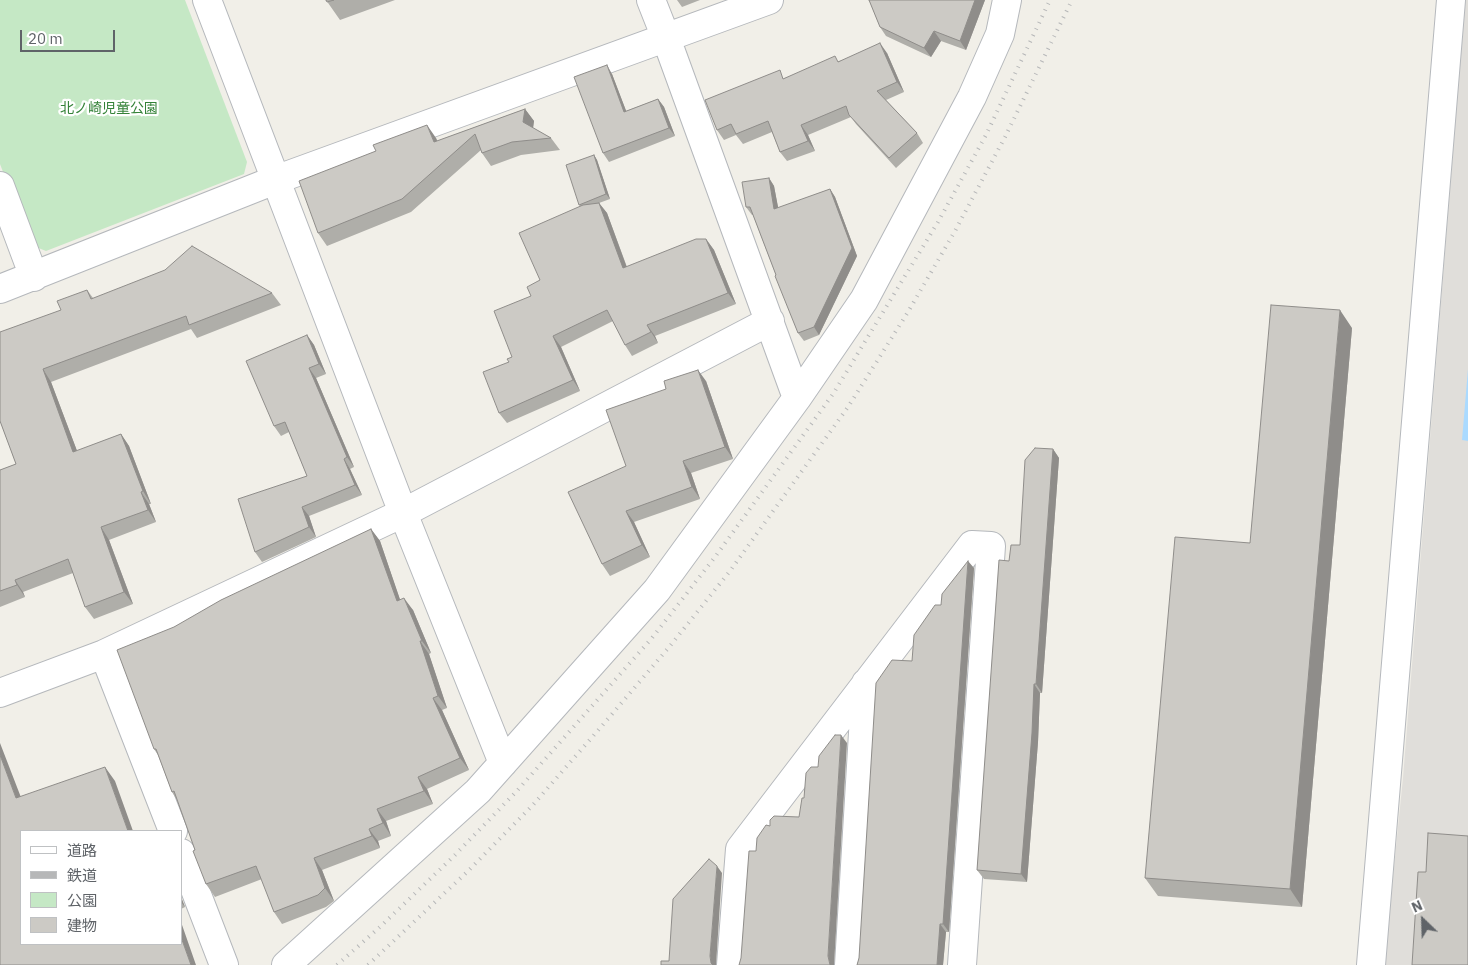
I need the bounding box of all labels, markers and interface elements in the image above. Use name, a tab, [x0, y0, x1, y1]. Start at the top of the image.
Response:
scale bar	[22, 20, 118, 52]
text: 20 m	[28, 29, 63, 48]
park label: 北ノ崎児童公園	[60, 101, 158, 117]
legend	[20, 830, 182, 945]
text: 道路	[67, 841, 97, 860]
text: 鉄道	[67, 866, 97, 885]
text: 公園	[67, 891, 97, 910]
north arrow	[1398, 895, 1448, 945]
text: N	[1409, 896, 1425, 917]
text: 建物	[67, 916, 97, 935]

